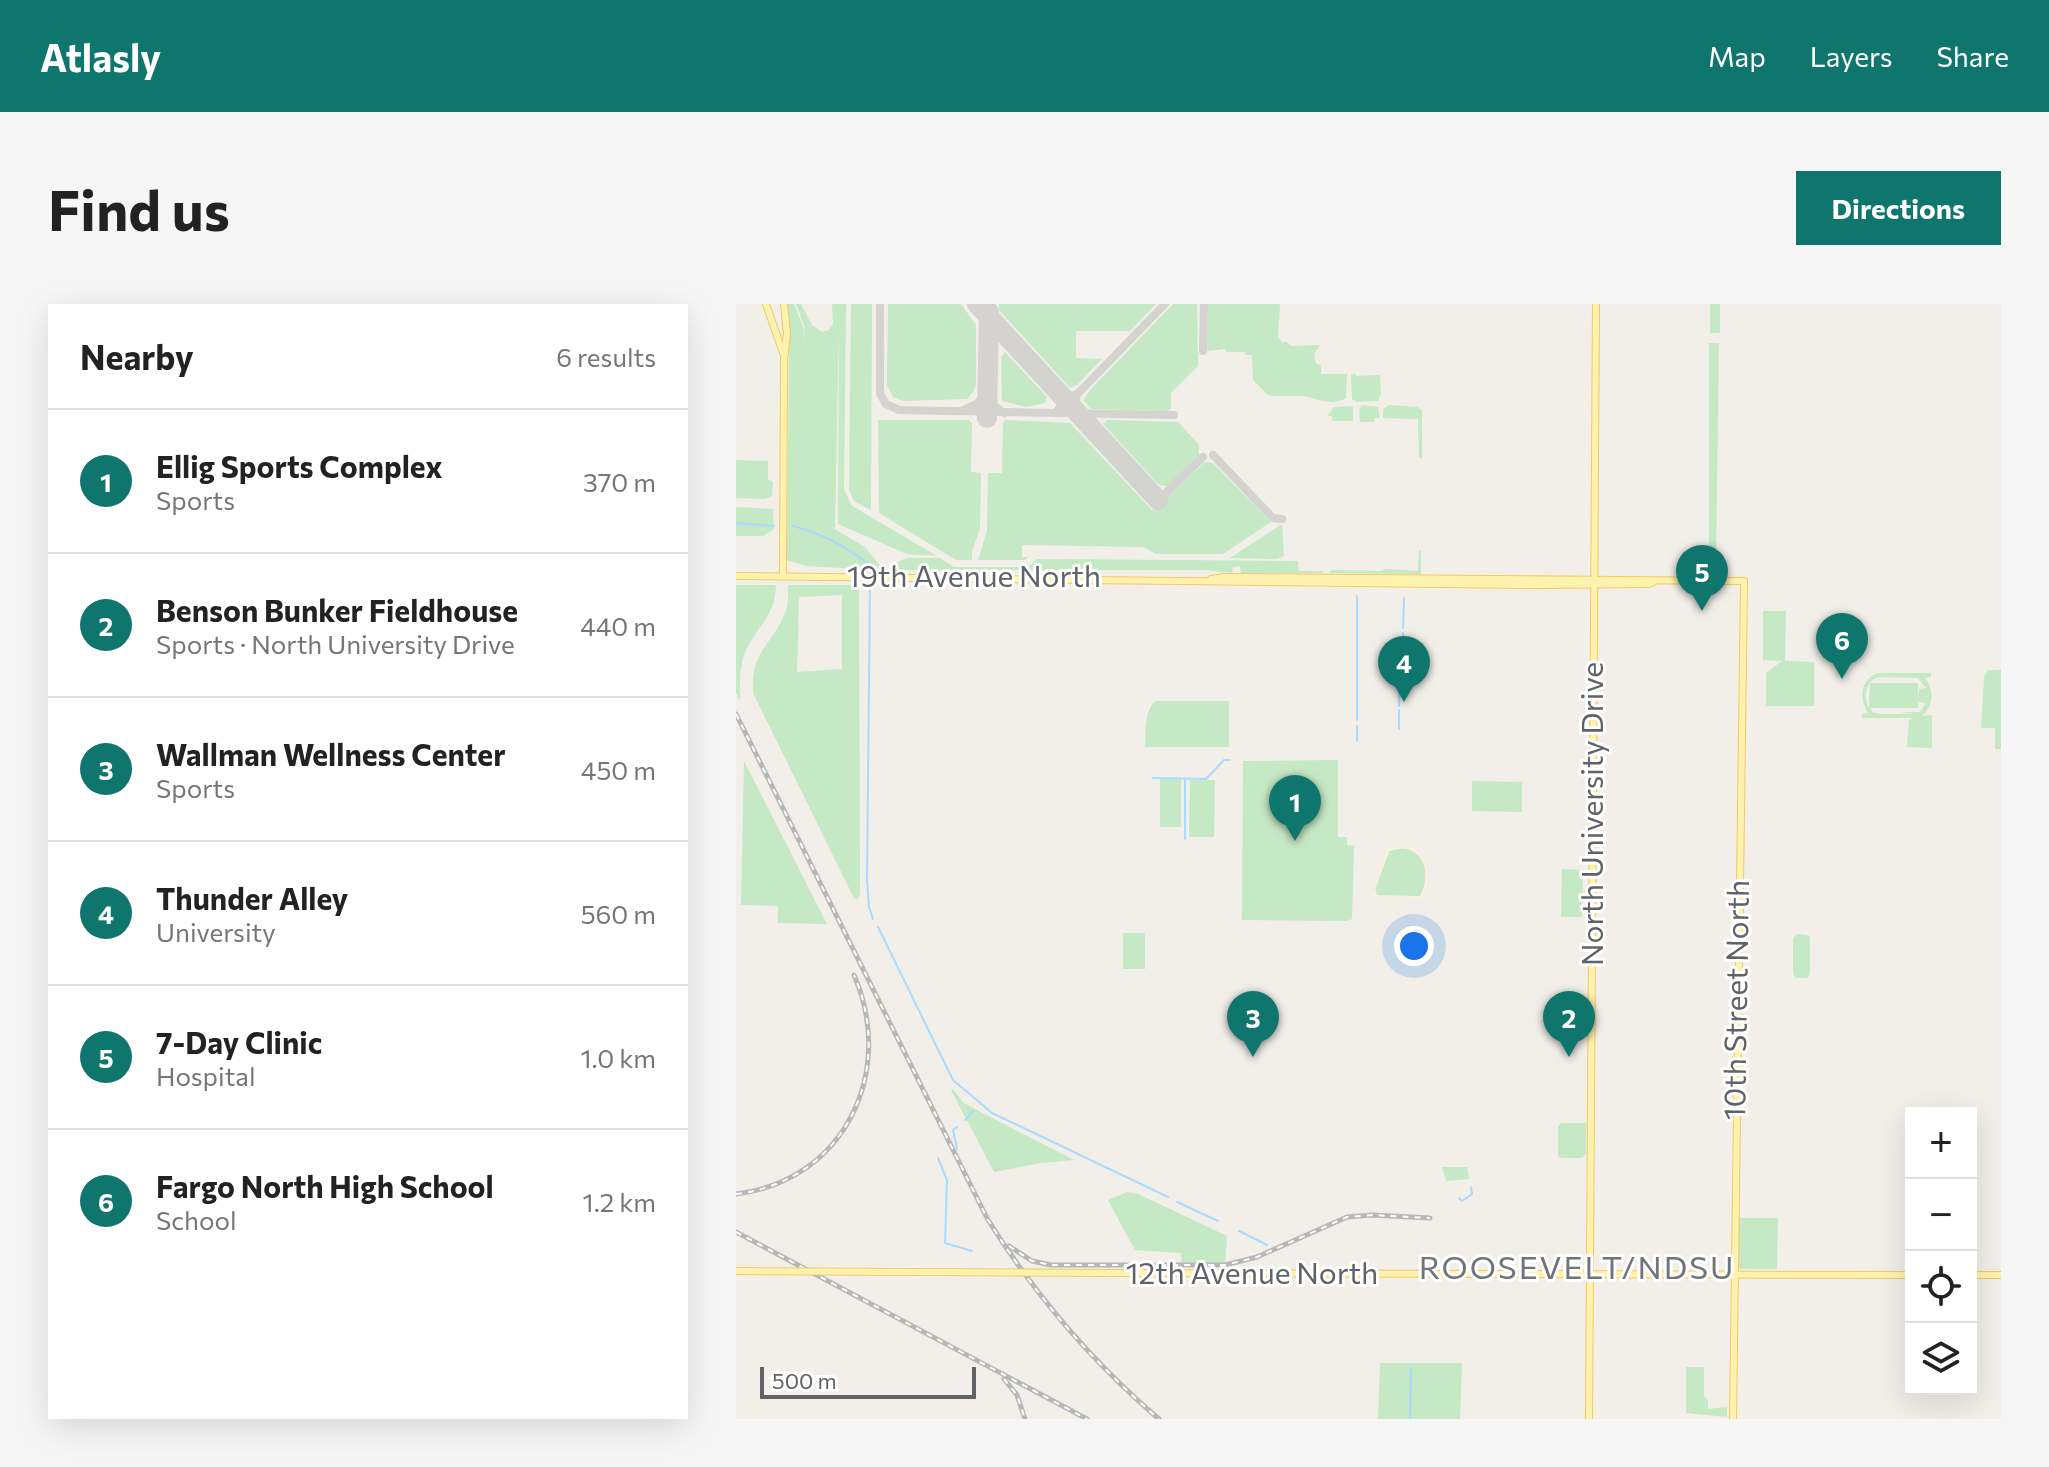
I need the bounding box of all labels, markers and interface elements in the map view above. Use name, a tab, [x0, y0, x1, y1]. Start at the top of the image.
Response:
text: Atlasly	[40, 33, 161, 80]
text: Map	[1708, 39, 1766, 73]
text: Layers	[1810, 39, 1892, 73]
text: Share	[1936, 39, 2009, 73]
button: Directions	[1796, 171, 2001, 245]
text: Find us	[48, 174, 230, 243]
text: Nearby	[80, 335, 194, 377]
text: 6 results	[556, 341, 656, 372]
text: Ellig Sports Complex	[156, 447, 443, 484]
text: 1	[100, 466, 112, 497]
text: 370 m	[583, 466, 656, 497]
text: Sports	[156, 484, 235, 515]
pin: 5	[1676, 545, 1728, 611]
street label: 19th Avenue North	[847, 556, 1101, 593]
text: Benson Bunker Fieldhouse	[156, 591, 518, 628]
text: 2	[99, 610, 113, 641]
text: 440 m	[580, 610, 656, 641]
pin: 6	[1816, 613, 1868, 679]
text: Sports · North University Drive	[156, 628, 515, 659]
pin: 4	[1378, 636, 1430, 702]
street label: North University Drive	[1572, 662, 1609, 966]
text: Wallman Wellness Center	[156, 735, 506, 772]
text: 3	[98, 754, 114, 785]
text: 450 m	[581, 754, 656, 785]
text: Sports	[156, 772, 235, 803]
pin: 1	[1269, 775, 1321, 841]
text: Thunder Alley	[156, 879, 348, 916]
street label: 10th Street North	[1714, 880, 1755, 1120]
text: 4	[98, 898, 114, 929]
text: 560 m	[581, 898, 656, 929]
text: University	[156, 916, 276, 947]
your location	[1394, 926, 1434, 966]
pin: 3	[1227, 991, 1279, 1057]
pin: 2	[1543, 991, 1595, 1057]
text: 7-Day Clinic	[156, 1023, 322, 1060]
text: 5	[98, 1042, 114, 1073]
text: 1.0 km	[580, 1042, 656, 1073]
text: Hospital	[156, 1060, 256, 1091]
map controls	[1905, 1107, 1977, 1395]
button: +	[1905, 1107, 1977, 1179]
text: Fargo North High School	[156, 1167, 494, 1204]
button: −	[1905, 1179, 1977, 1251]
text: 6	[98, 1186, 114, 1217]
text: 1.2 km	[583, 1186, 656, 1217]
text: School	[156, 1204, 237, 1235]
district label: ROOSEVELT/NDSU	[1419, 1246, 1735, 1286]
button: locate	[1905, 1251, 1977, 1323]
street label: 12th Avenue North	[1126, 1253, 1378, 1290]
button: layers	[1905, 1323, 1977, 1395]
scale bar	[760, 1363, 976, 1399]
text: 500 m	[772, 1367, 837, 1394]

